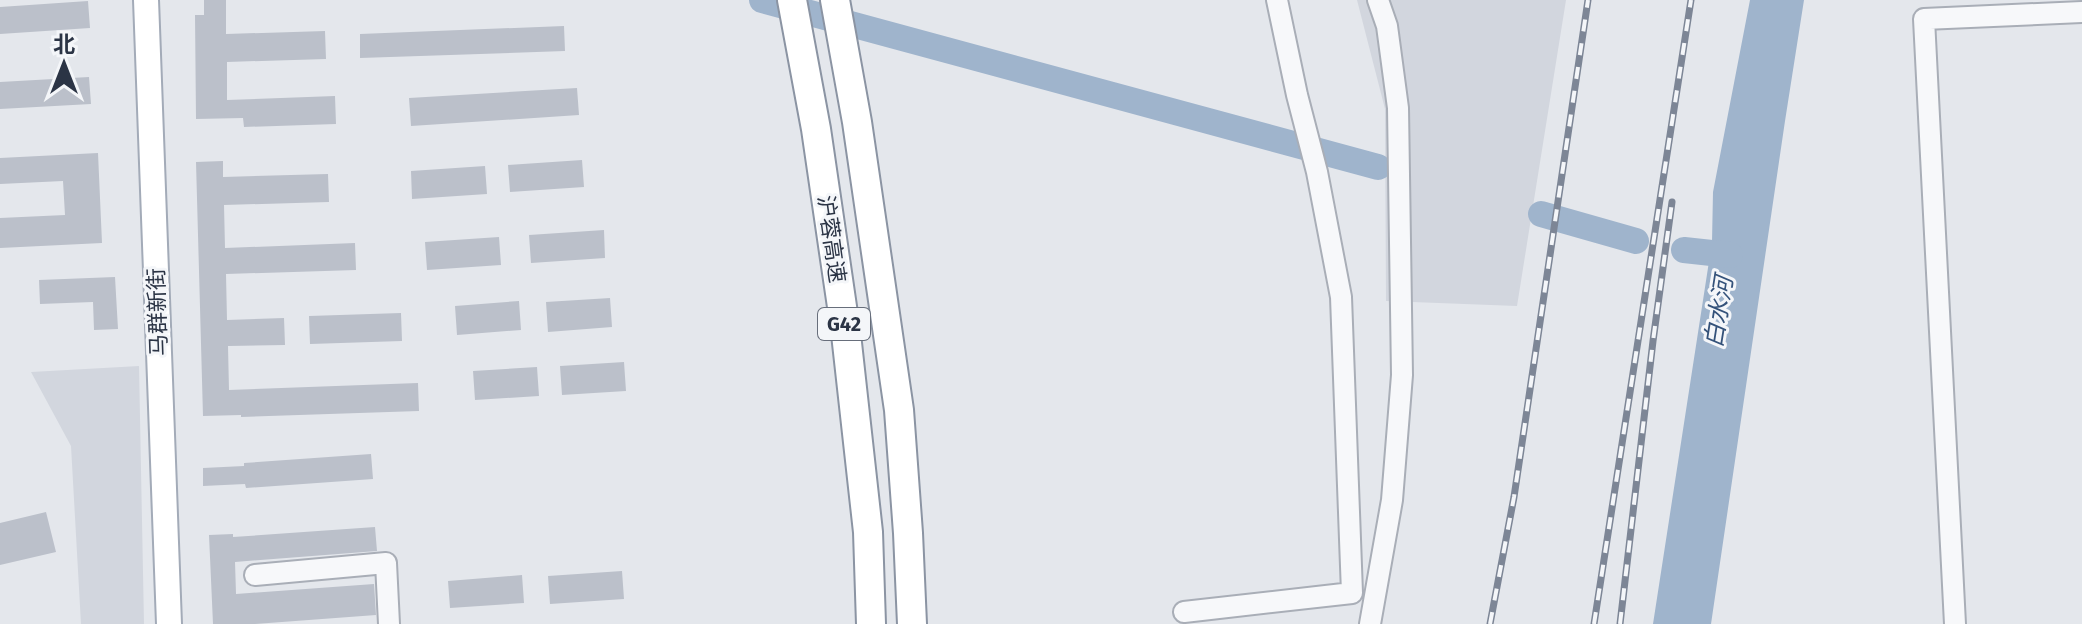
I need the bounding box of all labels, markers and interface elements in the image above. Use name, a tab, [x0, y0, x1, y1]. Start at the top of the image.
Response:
north arrow	[24, 24, 104, 104]
text: 北	[53, 31, 75, 58]
street label: 沪蓉高速	[812, 194, 851, 285]
street label: 马群新街	[142, 268, 173, 356]
water label: 白水河	[1700, 270, 1739, 350]
road number: G42	[818, 308, 870, 340]

